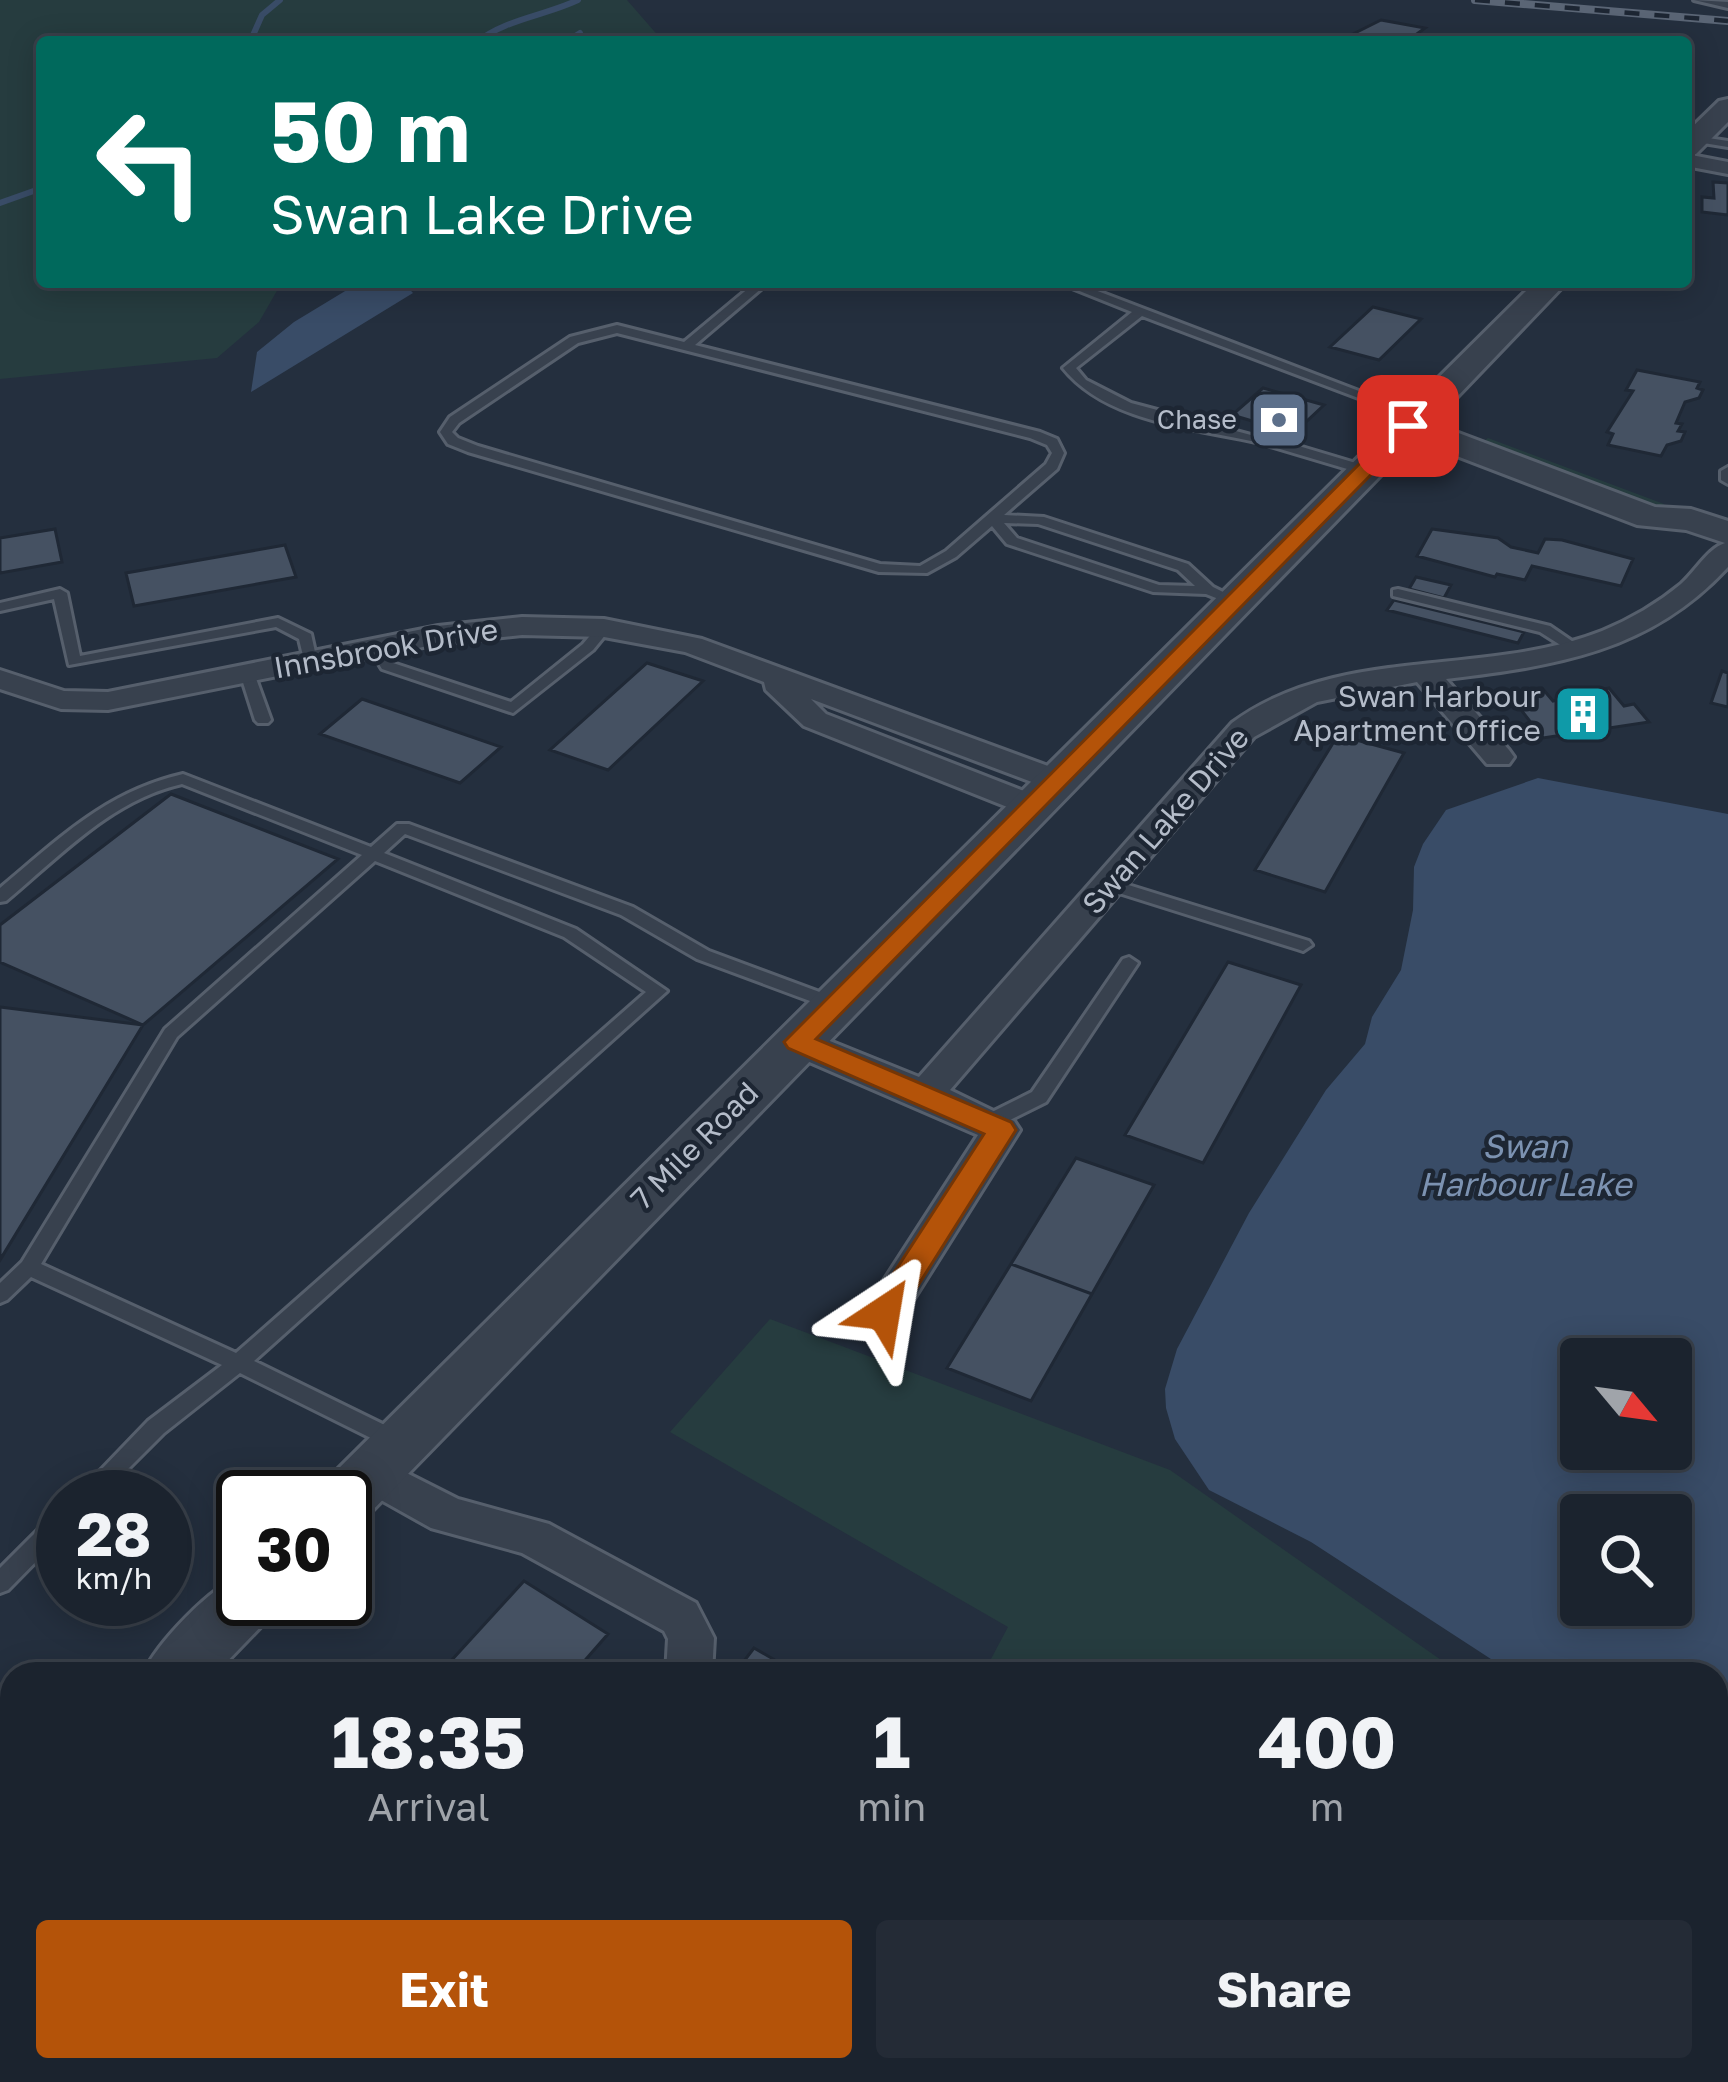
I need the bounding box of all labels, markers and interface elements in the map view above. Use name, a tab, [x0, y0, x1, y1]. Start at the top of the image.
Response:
text: 50 m	[270, 80, 470, 180]
icon: left	[72, 84, 228, 240]
text: Swan Lake Drive	[270, 181, 694, 246]
pin	[1357, 375, 1459, 477]
bank icon: Chase	[1248, 389, 1310, 451]
icon: arrive	[1375, 393, 1441, 459]
place label: Chase	[1157, 403, 1237, 435]
street label: Innsbrook Drive	[271, 611, 501, 685]
place label: Swan Harbour Apartment Office	[1293, 678, 1541, 748]
building icon: Swan Harbour Apartment Office	[1552, 683, 1614, 745]
street label: Swan Lake Drive	[1074, 720, 1256, 921]
street label: 7 Mile Road	[623, 1074, 765, 1216]
water label: Swan Harbour Lake	[1419, 1126, 1634, 1203]
position arrow	[821, 1250, 947, 1376]
north arrow	[1560, 1338, 1692, 1470]
map controls	[1560, 1338, 1692, 1626]
speed limit sign: 30	[216, 1470, 372, 1626]
button: search	[1560, 1494, 1692, 1626]
text: 28	[76, 1497, 151, 1569]
text: km/h	[76, 1560, 152, 1596]
text: 18:35	[332, 1697, 526, 1784]
text: 1	[873, 1697, 910, 1784]
text: 400	[1258, 1697, 1396, 1784]
text: Arrival	[368, 1783, 490, 1830]
text: min	[857, 1783, 926, 1830]
text: m	[1310, 1783, 1344, 1830]
button: Exit	[36, 1920, 852, 2058]
button: Share	[876, 1920, 1692, 2058]

